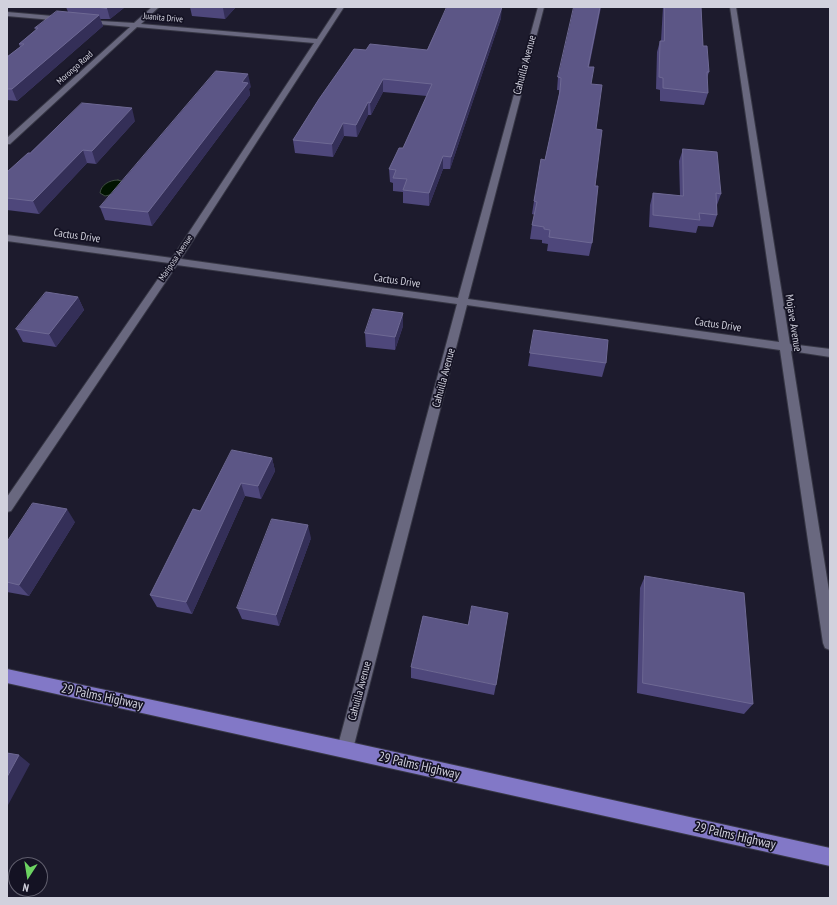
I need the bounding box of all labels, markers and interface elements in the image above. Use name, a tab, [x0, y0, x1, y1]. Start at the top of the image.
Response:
street label: Juanita Drive	[143, 11, 183, 25]
street label: Cahuilla Avenue	[511, 34, 539, 96]
street label: Morongo Road	[55, 49, 95, 87]
street label: Cactus Drive	[53, 226, 101, 246]
street label: Mariposa Avenue	[157, 233, 195, 283]
street label: Cactus Drive	[373, 271, 421, 291]
street label: Mojave Avenue	[782, 294, 804, 352]
street label: Cactus Drive	[694, 315, 742, 335]
street label: Cahuilla Avenue	[430, 347, 458, 409]
street label: Cahuilla Avenue	[346, 660, 374, 722]
street label: 29 Palms Highway	[60, 681, 144, 713]
street label: 29 Palms Highway	[377, 749, 461, 783]
street label: 29 Palms Highway	[693, 819, 777, 853]
north arrow	[8, 857, 48, 897]
text: N	[21, 880, 30, 895]

